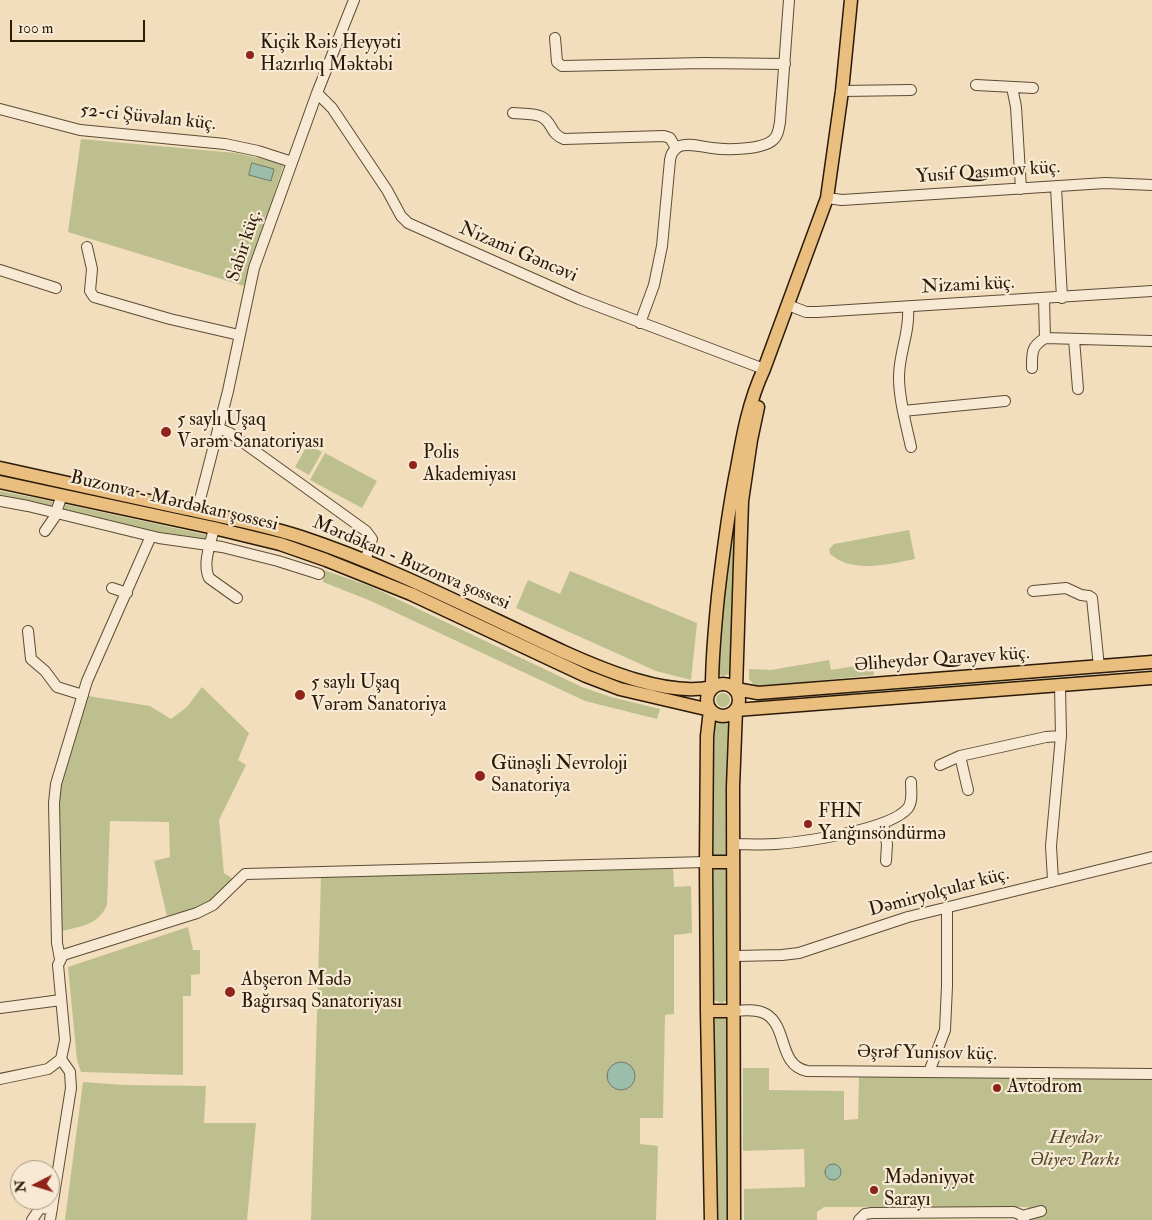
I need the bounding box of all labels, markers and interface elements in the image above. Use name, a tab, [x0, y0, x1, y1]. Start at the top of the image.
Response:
scale bar	[12, 10, 148, 42]
text: 100 m	[18, 19, 53, 38]
place label: Kiçik Rəis Heyyəti Hazırlıq Məktəbi	[260, 33, 401, 77]
marker: Kiçik Rəis Heyyəti Hazırlıq Məktəbi	[244, 49, 256, 61]
street label: 52-ci Şüvəlan küç.	[79, 100, 217, 136]
street label: Yusif Qasımov küç.	[915, 157, 1061, 189]
street label: Sabir küç.	[223, 207, 267, 285]
street label: Nizami Gəncəvi	[455, 218, 581, 288]
street label: Nizami küç.	[921, 272, 1015, 300]
place label: 5 saylı Uşaq Vərəm Sanatoriyası	[177, 410, 324, 454]
marker: 5 saylı Uşaq Vərəm Sanatoriyası	[159, 425, 173, 439]
place label: Polis Akademiyası	[423, 443, 517, 487]
marker: Polis Akademiyası	[407, 459, 419, 471]
street label: Buzonva - Mərdəkan şossesi	[68, 467, 280, 537]
street label: Mərdəkan - Buzonva şossesi	[309, 512, 513, 616]
street label: Əliheydər Qarayev küç.	[854, 643, 1030, 677]
place label: 5 saylı Uşaq Vərəm Sanatoriya	[311, 673, 446, 717]
marker: 5 saylı Uşaq Vərəm Sanatoriya	[293, 688, 307, 702]
place label: Günəşli Nevroloji Sanatoriya	[491, 754, 628, 798]
marker: Günəşli Nevroloji Sanatoriya	[473, 769, 487, 783]
place label: FHN Yanğınsöndürmə	[818, 802, 946, 846]
marker: FHN Yanğınsöndürmə	[802, 818, 814, 830]
street label: Dəmiryolçular küç.	[866, 863, 1012, 923]
place label: Abşeron Mədə Bağırsaq Sanatoriyası	[241, 970, 402, 1014]
marker: Abşeron Mədə Bağırsaq Sanatoriyası	[223, 985, 237, 999]
street label: Əşrəf Yunisov küç.	[857, 1041, 997, 1067]
place label: Avtodrom	[1007, 1077, 1082, 1099]
marker: Avtodrom	[991, 1082, 1003, 1094]
park label: Heydər Əliyev Parkı	[1030, 1128, 1120, 1172]
north arrow	[10, 1160, 60, 1210]
place label: Mədəniyyət Sarayı	[884, 1168, 975, 1212]
text: N	[12, 1179, 30, 1193]
marker: Mədəniyyət Sarayı	[868, 1184, 880, 1196]

